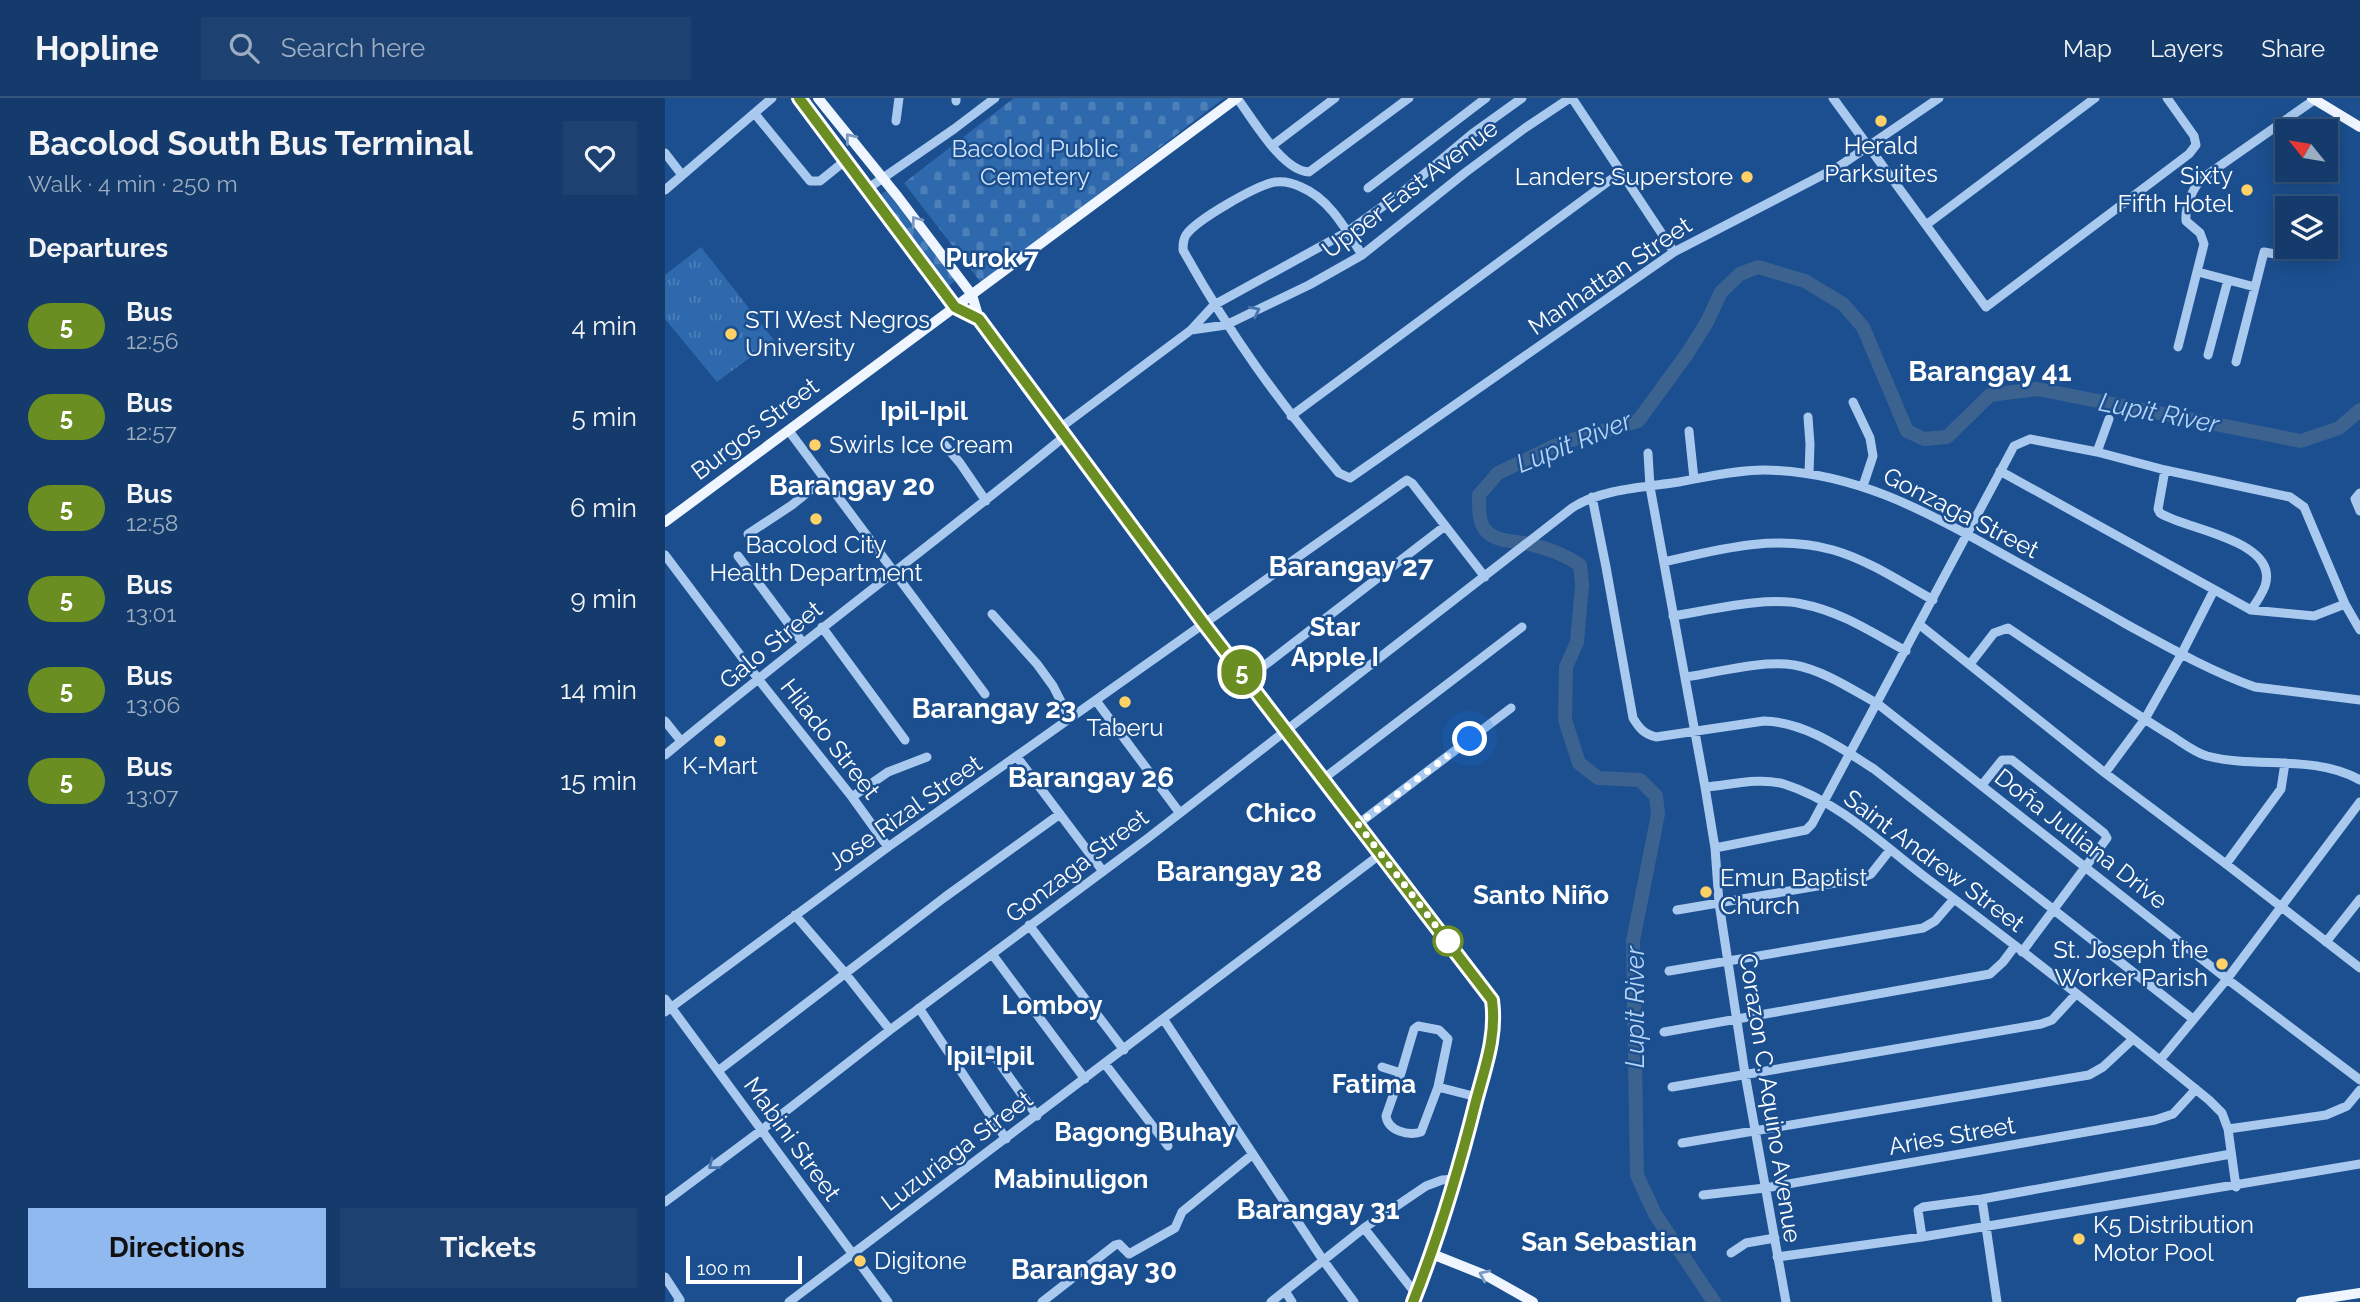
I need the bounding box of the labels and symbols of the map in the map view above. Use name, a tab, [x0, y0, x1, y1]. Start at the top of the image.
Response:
street label: Upper East Avenue	[1316, 113, 1503, 264]
marker: Herald Parksuites	[1873, 113, 1889, 129]
north arrow	[2275, 119, 2338, 182]
place label: Herald Parksuites	[1824, 131, 1938, 188]
one-way arrow	[846, 134, 858, 147]
park label: Bacolod Public Cemetery	[951, 134, 1119, 191]
place label: Sixty Fifth Hotel	[2118, 161, 2233, 218]
place label: Landers Superstore	[1515, 162, 1733, 191]
marker: Landers Superstore	[1739, 169, 1755, 185]
marker: Sixty Fifth Hotel	[2239, 182, 2255, 198]
street label: Manhattan Street	[1523, 210, 1697, 341]
one-way arrow	[911, 216, 924, 229]
district label: Purok 7	[945, 243, 1039, 273]
place label: STI West Negros University	[745, 305, 930, 362]
one-way arrow	[1248, 305, 1260, 319]
marker: STI West Negros University	[723, 326, 739, 342]
district label: Barangay 41	[1908, 355, 2072, 388]
street label: Burgos Street	[685, 371, 824, 486]
water label: Lupit River	[2096, 387, 2223, 440]
district label: Ipil-Ipil	[880, 396, 969, 426]
water label: Lupit River	[1512, 405, 1637, 479]
place label: Swirls Ice Cream	[829, 430, 1013, 459]
marker: Swirls Ice Cream	[807, 437, 823, 453]
street label: Gonzaga Street	[1878, 461, 2044, 564]
district label: Barangay 20	[769, 469, 935, 502]
marker: Bacolod City Health Department	[808, 511, 824, 527]
place label: Bacolod City Health Department	[709, 530, 923, 587]
district label: Barangay 27	[1268, 550, 1434, 583]
street label: Galo Street	[713, 594, 828, 695]
district label: Star Apple I	[1291, 612, 1379, 672]
line badge: 5	[1219, 649, 1265, 695]
street label: Hilado Street	[775, 673, 886, 805]
district label: Barangay 23	[912, 692, 1076, 725]
marker: Taberu	[1117, 694, 1133, 710]
place label: Taberu	[1087, 713, 1163, 742]
your location	[1452, 721, 1487, 756]
marker: K-Mart	[712, 733, 728, 749]
street label: Jose Rizal Street	[822, 749, 987, 877]
place label: K-Mart	[682, 751, 758, 780]
district label: Barangay 26	[1008, 761, 1174, 794]
street label: Doña Julliana Drive	[1989, 762, 2174, 915]
street label: Saint Andrew Street	[1838, 783, 2030, 938]
district label: Chico	[1246, 798, 1316, 828]
street label: Gonzaga Street	[1000, 803, 1154, 929]
district label: Barangay 28	[1156, 855, 1322, 888]
place label: Emun Baptist Church	[1720, 863, 1868, 920]
district label: Santo Niño	[1473, 880, 1609, 910]
marker: Emun Baptist Church	[1698, 884, 1714, 900]
unlabelled marker	[1433, 926, 1463, 956]
place label: St. Joseph the Worker Parish	[2053, 935, 2208, 992]
water label: Lupit River	[1620, 945, 1650, 1068]
street label: Corazon C. Aquino Avenue	[1733, 951, 1808, 1245]
marker: St. Joseph the Worker Parish	[2214, 956, 2230, 972]
district label: Lomboy	[1001, 990, 1103, 1020]
district label: Ipil-Ipil	[946, 1041, 1035, 1071]
district label: Fatima	[1332, 1069, 1416, 1099]
street label: Mabini Street	[738, 1071, 847, 1206]
street label: Luzuriaga Street	[875, 1084, 1038, 1217]
street label: Aries Street	[1886, 1110, 2018, 1161]
district label: Bagong Buhay	[1054, 1117, 1236, 1147]
one-way arrow	[709, 1156, 721, 1169]
district label: Mabinuligon	[994, 1164, 1148, 1194]
district label: Barangay 31	[1237, 1193, 1400, 1226]
place label: K5 Distribution Motor Pool	[2093, 1210, 2254, 1267]
district label: San Sebastian	[1521, 1227, 1697, 1257]
marker: K5 Distribution Motor Pool	[2071, 1231, 2087, 1247]
place label: Digitone	[874, 1246, 967, 1275]
scale bar	[686, 1253, 801, 1285]
marker: Digitone	[852, 1253, 868, 1269]
district label: Barangay 30	[1011, 1253, 1177, 1286]
one-way arrow	[1478, 1269, 1491, 1283]

